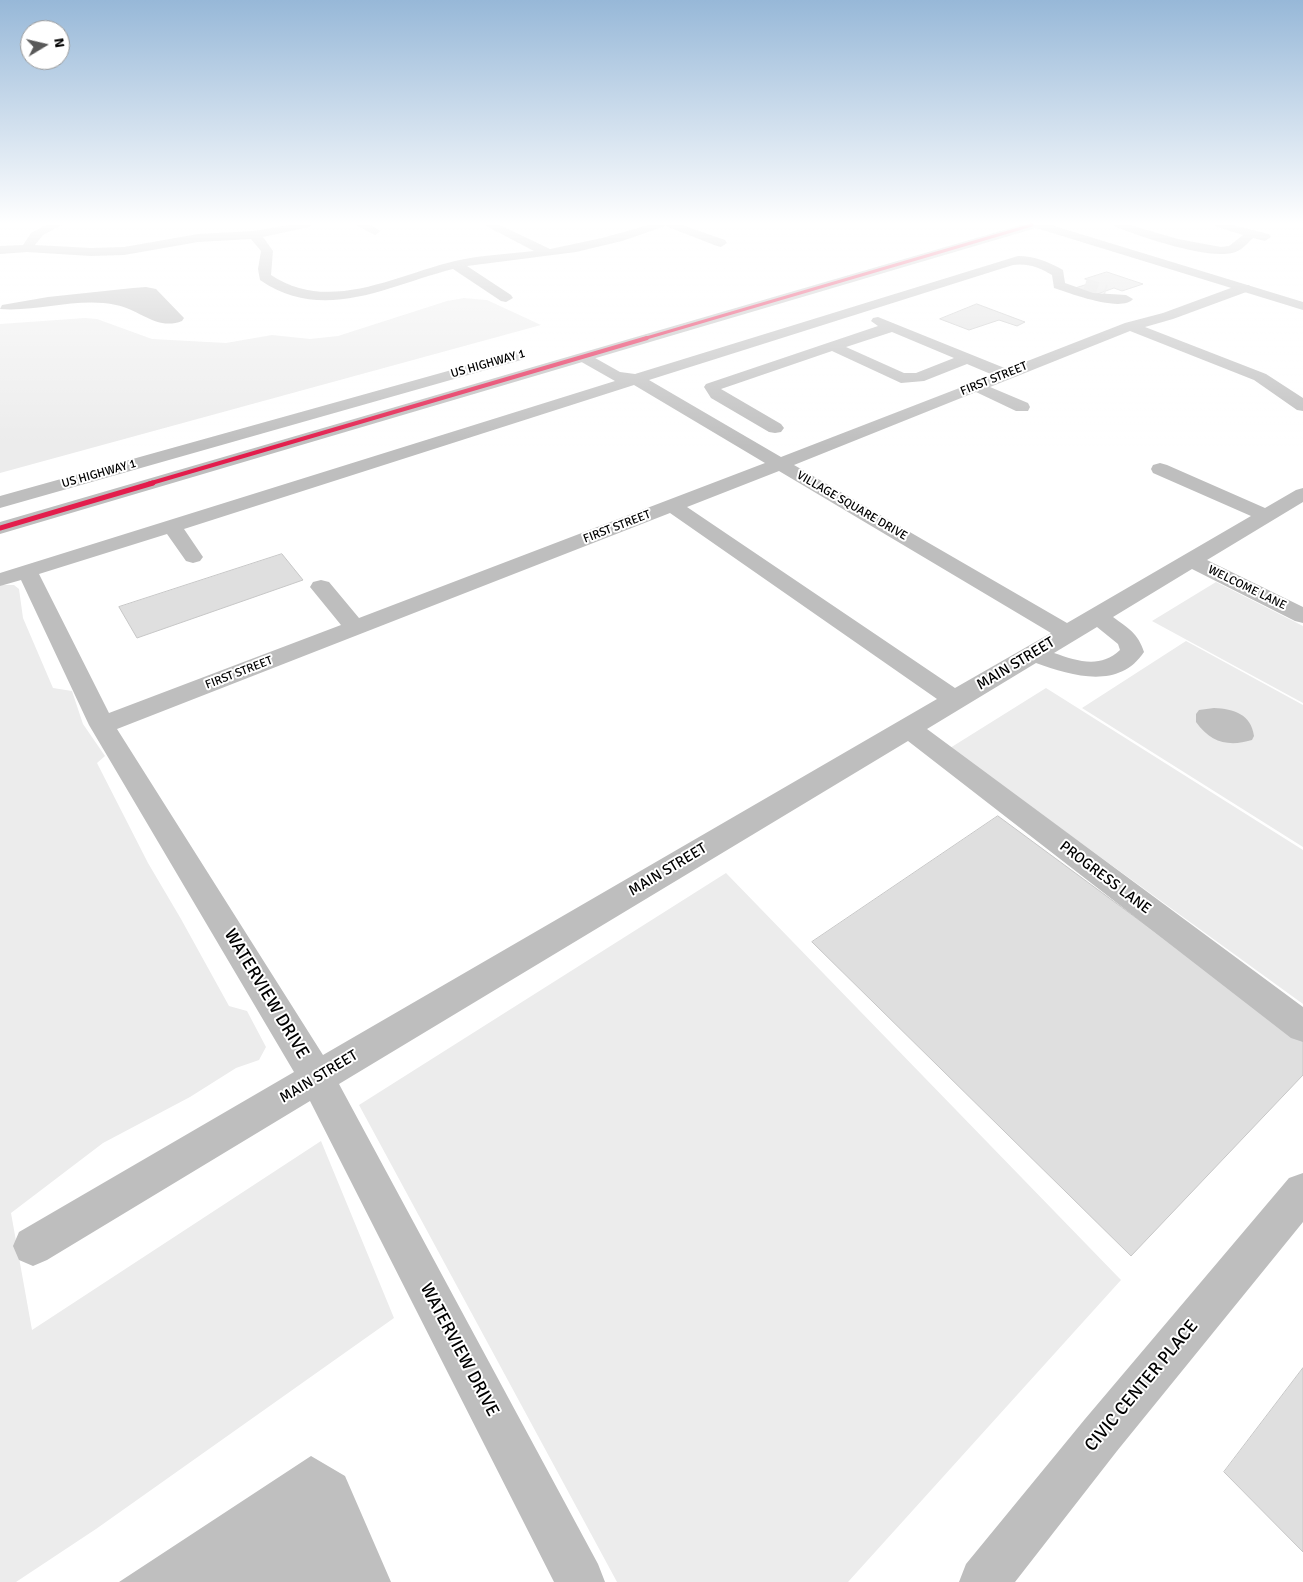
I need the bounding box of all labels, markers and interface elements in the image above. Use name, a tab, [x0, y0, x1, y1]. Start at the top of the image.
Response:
north arrow	[20, 20, 70, 70]
text: N	[50, 37, 68, 49]
street label: US HIGHWAY 1	[449, 347, 527, 381]
street label: FIRST STREET	[958, 359, 1030, 399]
street label: US HIGHWAY 1	[60, 457, 138, 491]
street label: VILLAGE SQUARE DRIVE	[794, 468, 910, 544]
street label: FIRST STREET	[581, 508, 653, 546]
street label: WELCOME LANE	[1205, 563, 1289, 613]
street label: MAIN STREET	[974, 634, 1058, 694]
street label: FIRST STREET	[203, 654, 275, 692]
street label: PROGRESS LANE	[1056, 838, 1154, 918]
street label: MAIN STREET	[626, 840, 710, 900]
street label: WATERVIEW DRIVE	[219, 925, 313, 1063]
street label: MAIN STREET	[277, 1047, 361, 1107]
street label: WATERVIEW DRIVE	[415, 1280, 503, 1420]
street label: CIVIC CENTER PLACE	[1081, 1316, 1203, 1456]

